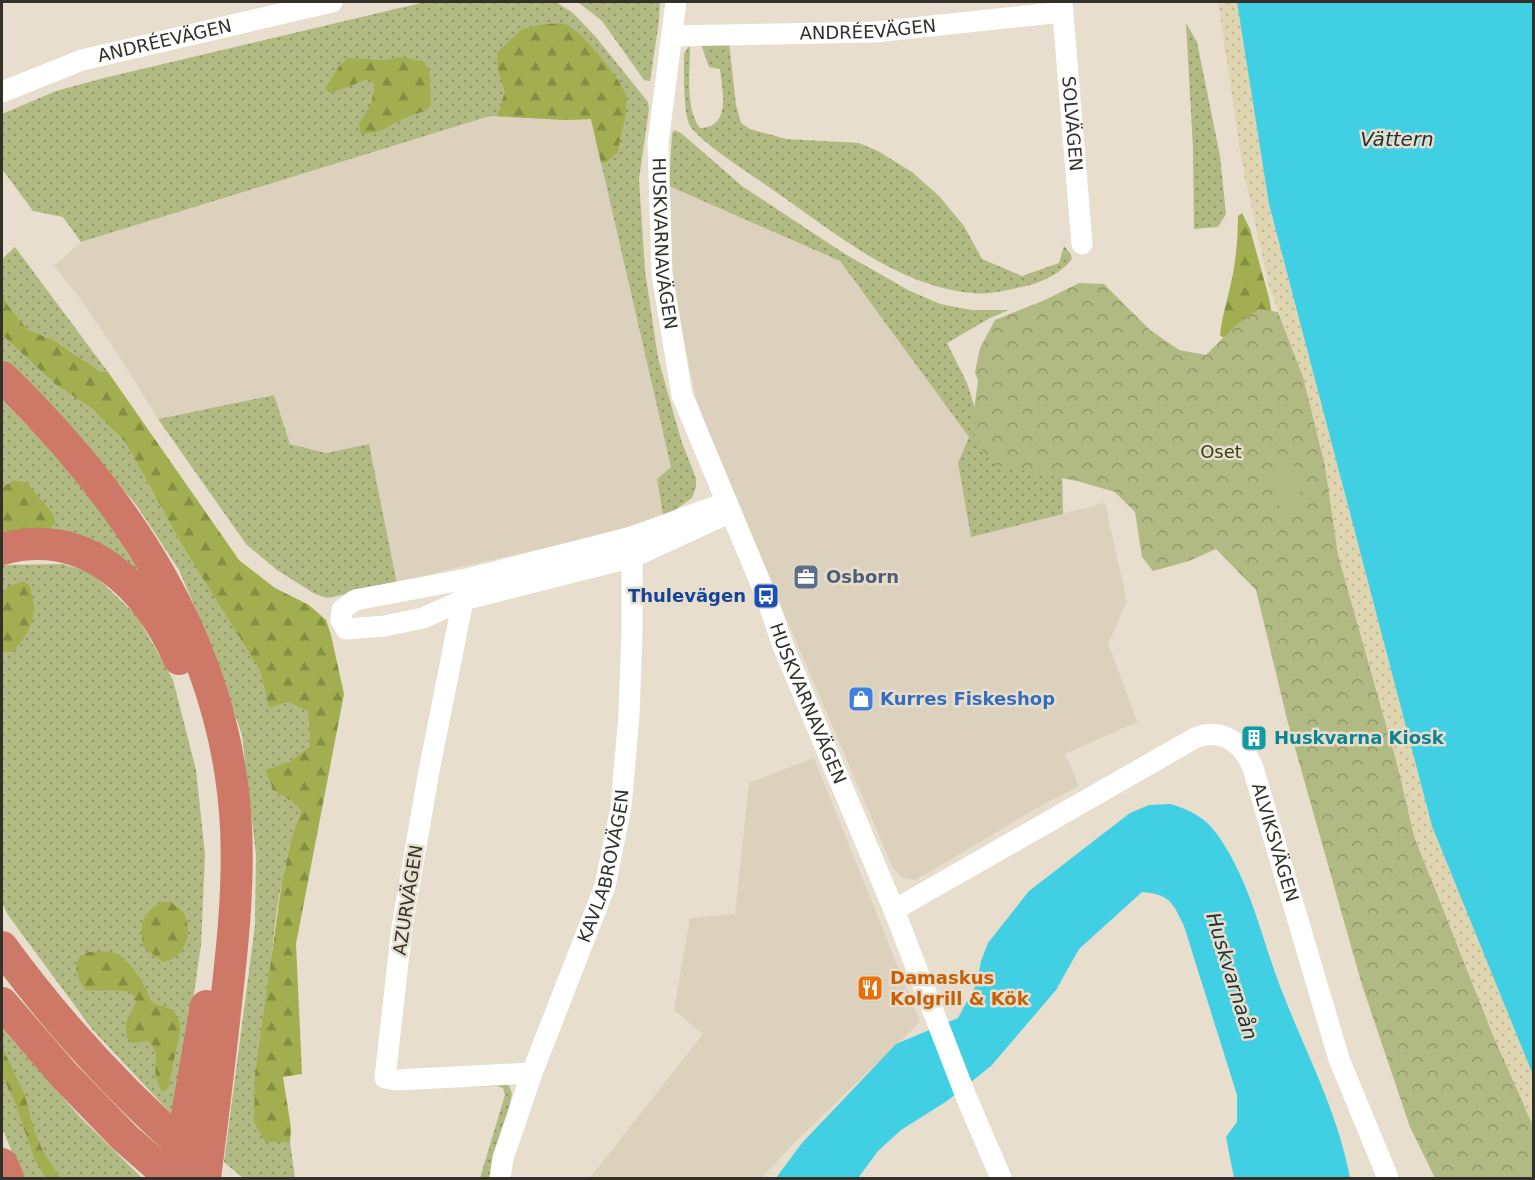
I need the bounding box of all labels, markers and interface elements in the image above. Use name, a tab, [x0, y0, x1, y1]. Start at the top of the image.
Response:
street label: ANDRÉEVÄGEN	[95, 15, 234, 66]
street label: ANDRÉEVÄGEN	[799, 15, 937, 43]
street label: SOLVÄGEN	[1058, 75, 1087, 172]
water label: Vättern	[1360, 127, 1434, 151]
street label: HUSKVARNAVÄGEN	[648, 157, 682, 331]
park label: Oset	[1200, 441, 1242, 462]
office icon: Osborn	[791, 562, 821, 592]
place label: Osborn	[826, 566, 899, 587]
bus stop icon: Thulevägen	[751, 581, 781, 611]
place label: Thulevägen	[628, 585, 746, 606]
street label: HUSKVARNAVÄGEN	[766, 620, 851, 787]
shop icon: Kurres Fiskeshop	[846, 684, 876, 714]
place label: Kurres Fiskeshop	[880, 688, 1055, 709]
building icon: Huskvarna Kiosk	[1239, 723, 1269, 753]
place label: Huskvarna Kiosk	[1274, 727, 1445, 748]
street label: ALVIKSVÄGEN	[1248, 780, 1303, 904]
street label: KAVLABROVÄGEN	[573, 788, 633, 946]
street label: AZURVÄGEN	[388, 843, 427, 957]
water label: Huskvarnaån	[1201, 909, 1263, 1043]
place label: Damaskus Kolgrill & Kök	[890, 967, 1030, 1009]
restaurant icon: Damaskus Kolgrill & Kök	[855, 973, 885, 1003]

